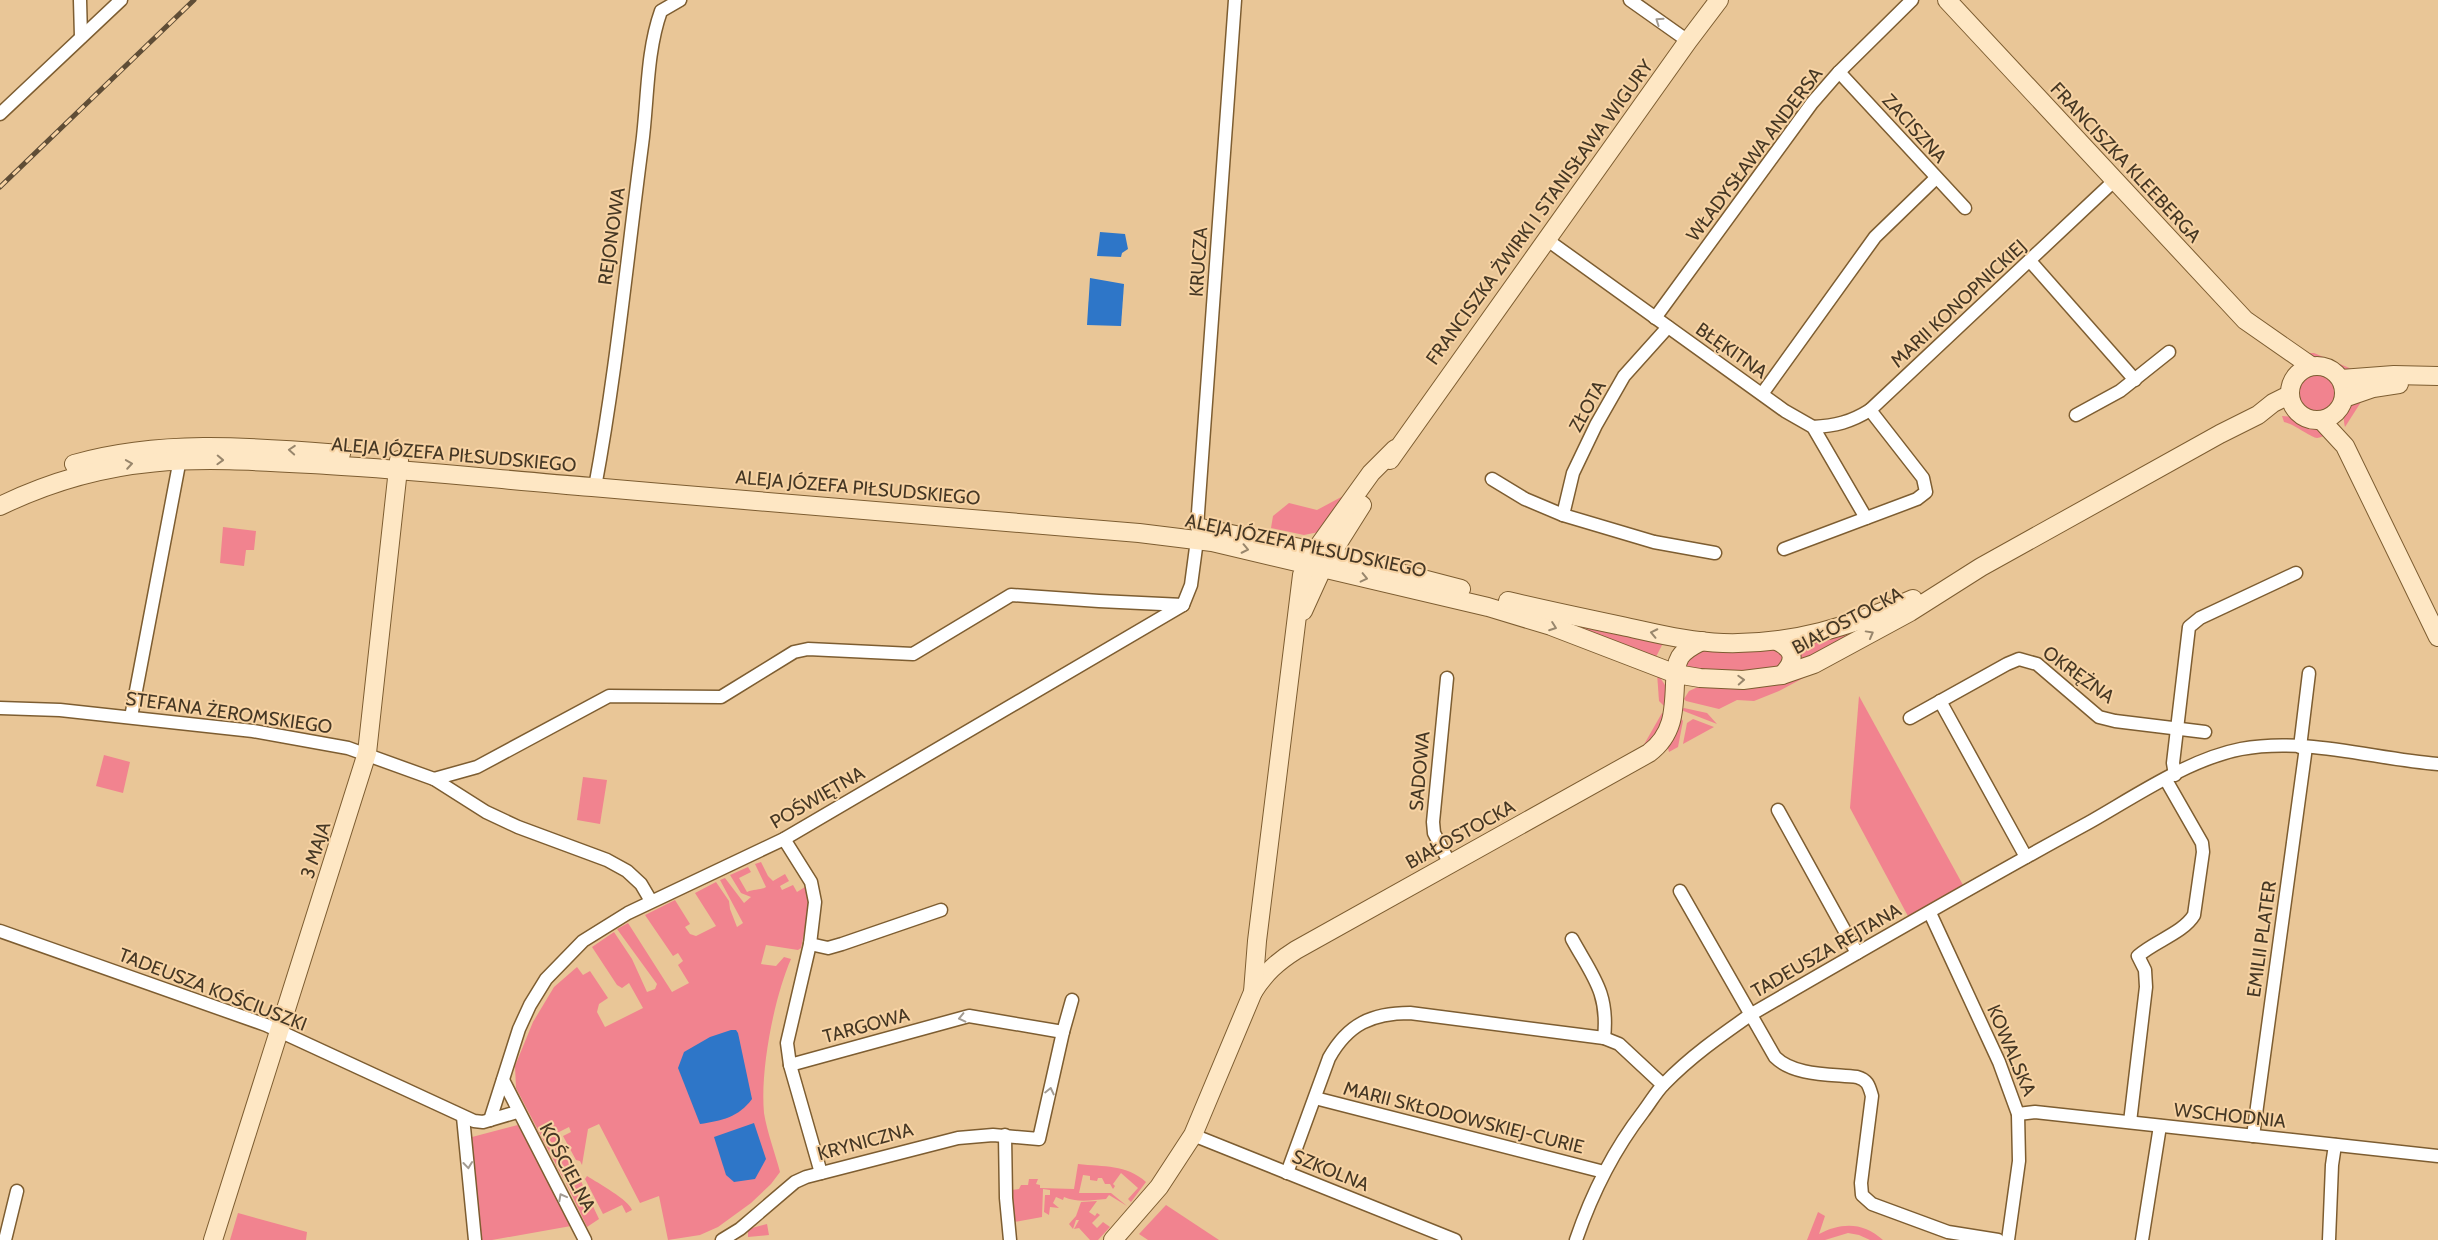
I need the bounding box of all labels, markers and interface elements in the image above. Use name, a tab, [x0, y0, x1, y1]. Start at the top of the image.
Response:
one-way arrow	[1655, 18, 1665, 27]
street label: FRANCISZKA ŻWIRKI I STANISŁAWA WIGURY	[1421, 55, 1658, 369]
street label: WŁADYSŁAWA ANDERSA	[1681, 63, 1827, 246]
street label: FRANCISZKA KLEEBERGA	[2045, 78, 2206, 247]
street label: ZACISZNA	[1878, 89, 1952, 168]
street label: REJONOWA	[593, 186, 630, 286]
street label: KRUCZA	[1185, 226, 1212, 298]
street label: MARII KONOPNICKIEJ	[1886, 235, 2031, 372]
street label: BŁĘKITNA	[1691, 317, 1772, 384]
street label: ZŁOTA	[1564, 376, 1611, 436]
street label: ALEJA JÓZEFA PIŁSUDSKIEGO	[330, 431, 578, 477]
one-way arrow	[288, 445, 296, 456]
one-way arrow	[217, 455, 225, 465]
one-way arrow	[125, 460, 133, 470]
street label: ALEJA JÓZEFA PIŁSUDSKIEGO	[734, 464, 982, 510]
street label: ALEJA JÓZEFA PIŁSUDSKIEGO	[1183, 508, 1429, 582]
one-way arrow	[1240, 543, 1249, 554]
one-way arrow	[1359, 572, 1368, 583]
street label: BIAŁOSTOCKA	[1788, 582, 1907, 659]
one-way arrow	[1549, 621, 1557, 631]
one-way arrow	[1650, 628, 1659, 639]
one-way arrow	[1864, 631, 1873, 641]
street label: OKRĘŻNA	[2038, 641, 2119, 708]
one-way arrow	[1738, 675, 1745, 685]
street label: STEFANA ŻEROMSKIEGO	[124, 687, 334, 738]
street label: SADOWA	[1405, 730, 1434, 812]
street label: POŚWIĘTNA	[765, 760, 869, 834]
street label: BIAŁOSTOCKA	[1401, 795, 1519, 874]
street label: 3 MAJA	[296, 819, 335, 881]
street label: EMILII PLATER	[2242, 879, 2281, 999]
street label: TADEUSZA REJTANA	[1747, 898, 1905, 1003]
street label: TADEUSZA KOŚCIUSZKI	[115, 942, 311, 1036]
street label: KOWALSKA	[1982, 1001, 2041, 1099]
street label: TARGOWA	[820, 1003, 912, 1048]
one-way arrow	[958, 1012, 967, 1023]
street label: MARII SKŁODOWSKIEJ-CURIE	[1341, 1076, 1587, 1159]
one-way arrow	[1044, 1087, 1055, 1096]
street label: WSCHODNIA	[2173, 1098, 2287, 1133]
street label: KOŚCIELNA	[534, 1118, 602, 1216]
street label: KRYNICZNA	[815, 1118, 916, 1165]
street label: SZKOLNA	[1289, 1145, 1373, 1196]
one-way arrow	[462, 1162, 473, 1170]
one-way arrow	[558, 1193, 568, 1202]

